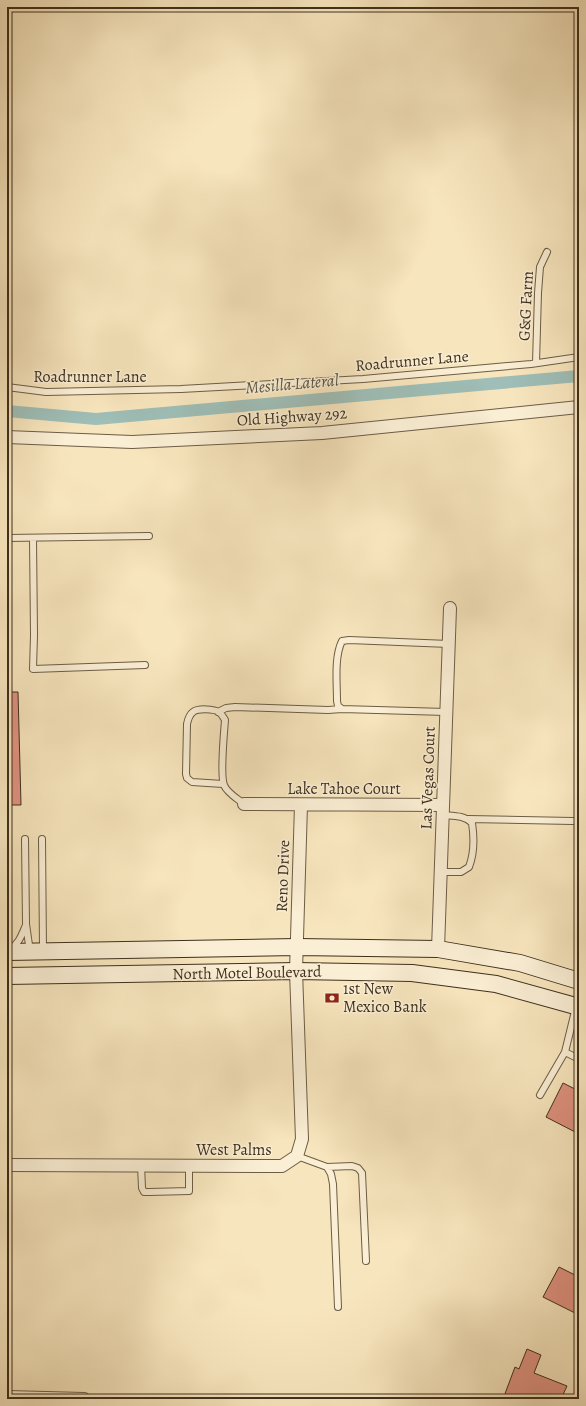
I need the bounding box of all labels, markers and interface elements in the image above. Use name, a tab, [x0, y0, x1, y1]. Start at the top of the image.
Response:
street label: G&G Farm	[513, 270, 539, 342]
street label: Roadrunner Lane	[354, 345, 470, 377]
street label: Roadrunner Lane	[33, 366, 147, 388]
water label: Mesilla Lateral	[244, 368, 340, 400]
street label: Old Highway 292	[236, 402, 348, 432]
street label: Las Vegas Court	[415, 726, 441, 830]
street label: Lake Tahoe Court	[287, 778, 401, 800]
street label: Reno Drive	[271, 839, 295, 913]
street label: North Motel Boulevard	[172, 961, 322, 985]
place label: 1st New Mexico Bank	[343, 978, 427, 1018]
bank icon: 1st New Mexico Bank	[324, 990, 340, 1006]
street label: West Palms	[195, 1139, 272, 1161]

